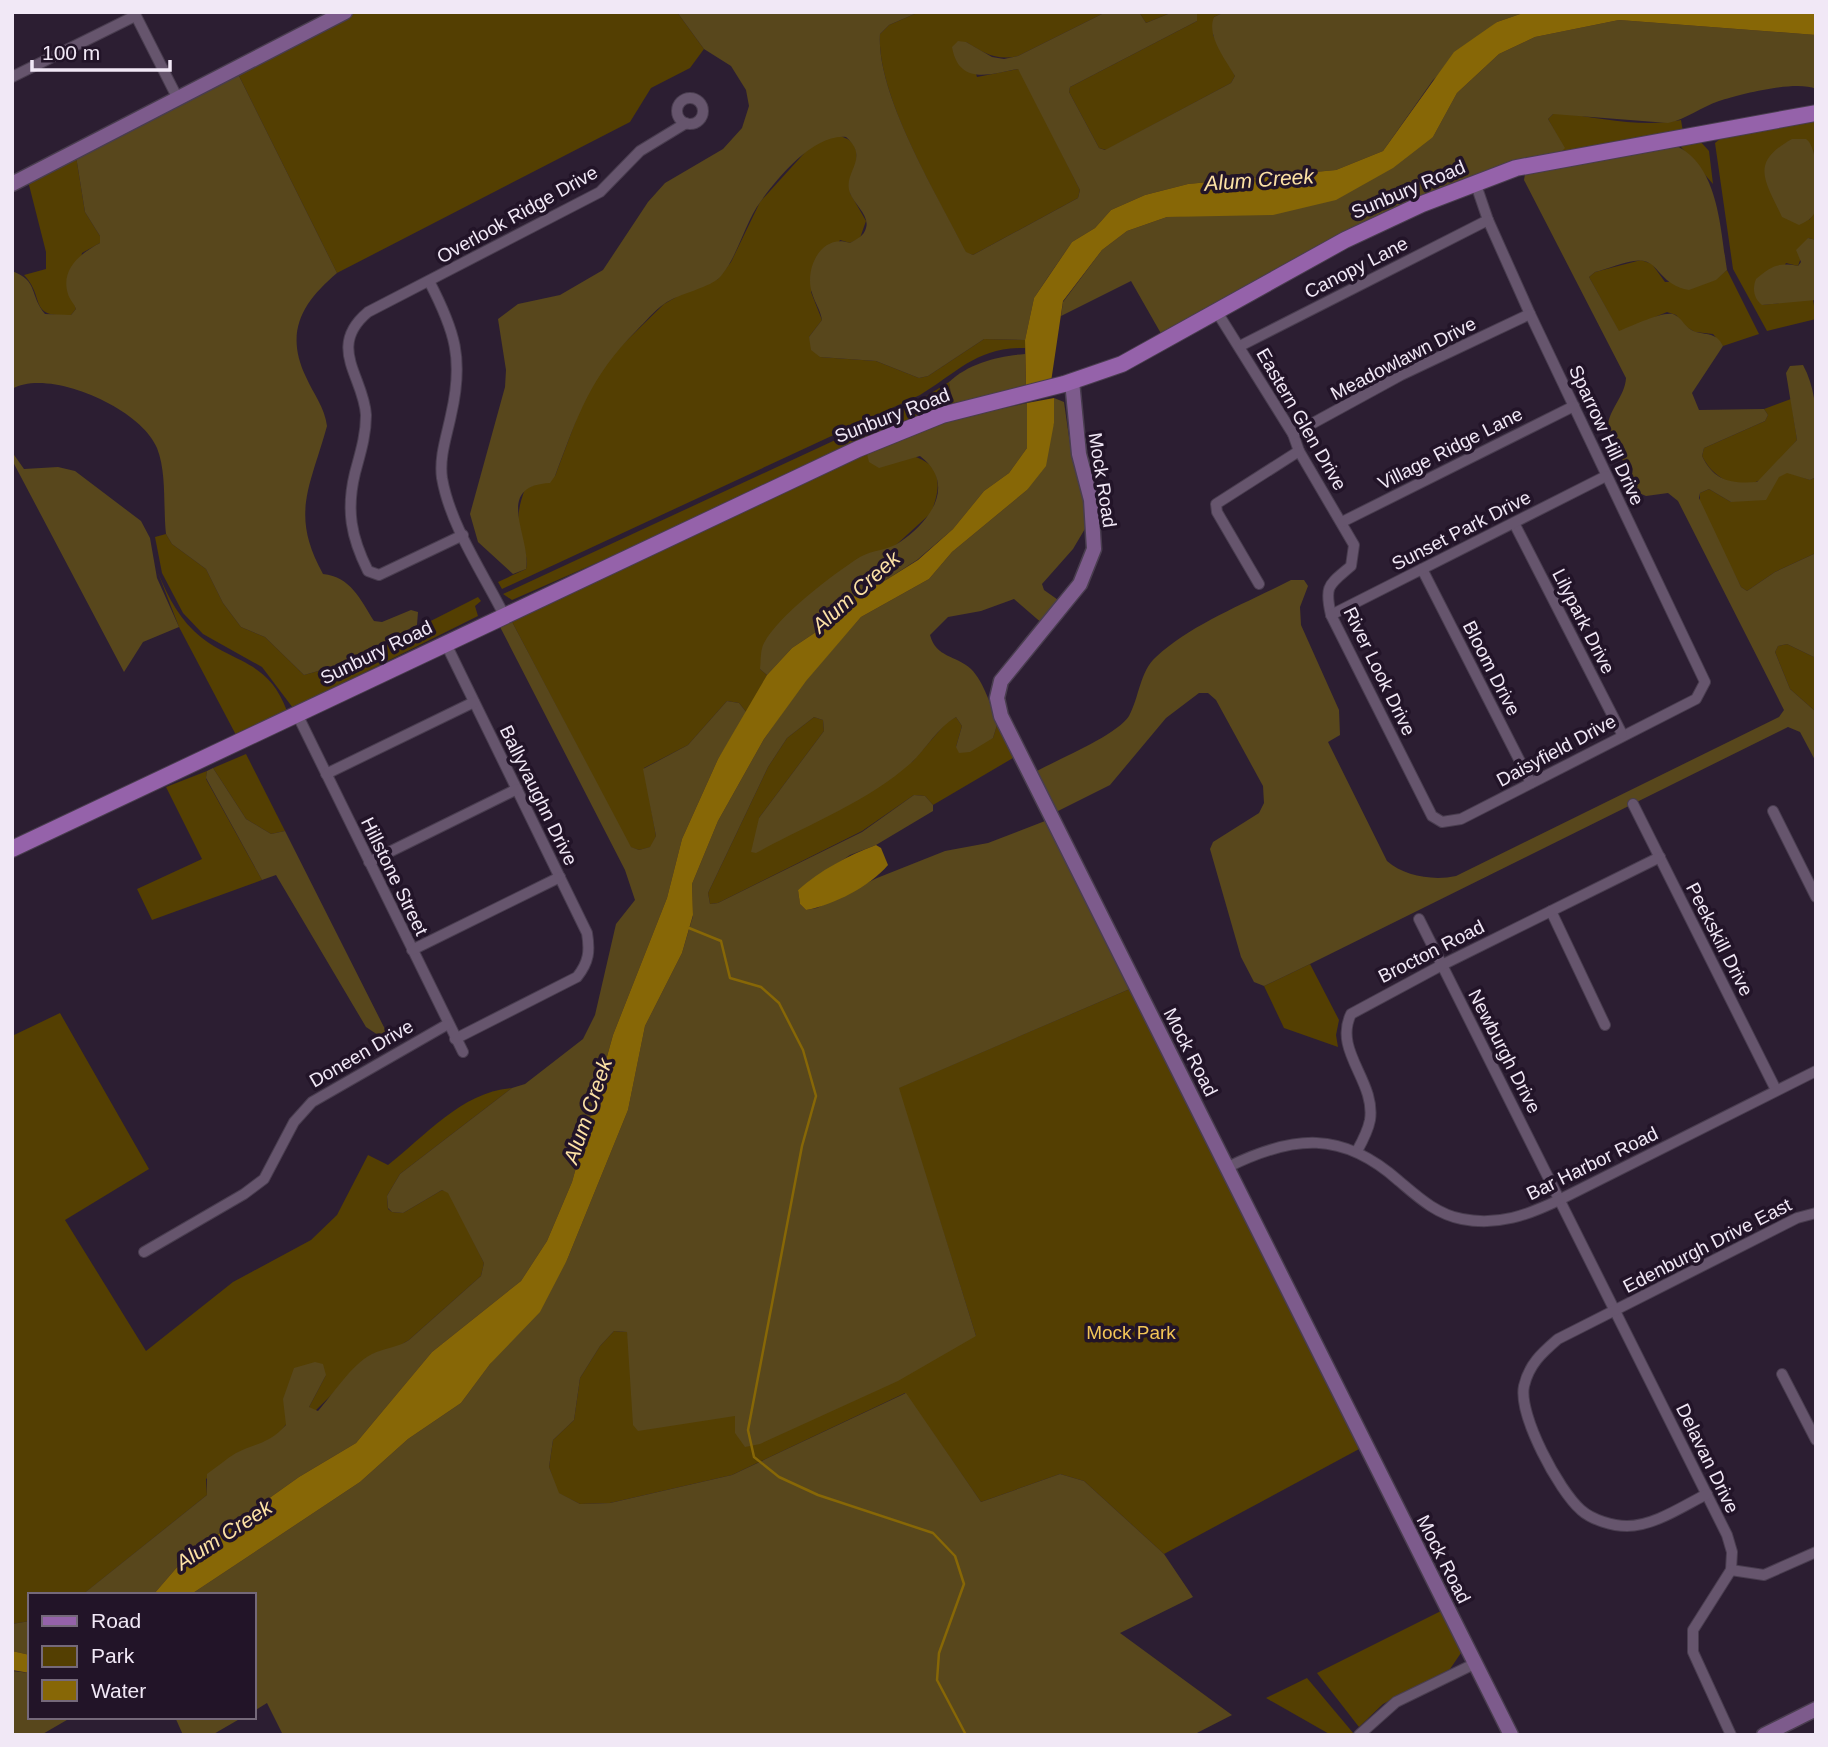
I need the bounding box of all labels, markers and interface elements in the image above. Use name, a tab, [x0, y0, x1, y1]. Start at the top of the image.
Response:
scale bar	[32, 28, 170, 72]
text: 100 m	[42, 41, 100, 64]
street label: Sunbury Road	[1348, 156, 1468, 223]
street label: Overlook Ridge Drive	[433, 161, 601, 267]
water label: Alum Creek	[1201, 164, 1316, 195]
street label: Canopy Lane	[1301, 232, 1411, 302]
street label: Meadowlawn Drive	[1327, 313, 1480, 404]
street label: Eastern Glen Drive	[1252, 344, 1351, 494]
street label: Sparrow Hill Drive	[1565, 362, 1648, 509]
street label: Sunbury Road	[832, 384, 953, 447]
street label: Village Ridge Lane	[1375, 403, 1526, 494]
street label: Mock Road	[1085, 431, 1120, 529]
street label: Sunset Park Drive	[1388, 486, 1534, 575]
water label: Alum Creek	[806, 545, 905, 638]
street label: Lilypark Drive	[1548, 565, 1619, 677]
street label: River Look Drive	[1339, 604, 1420, 739]
street label: Sunbury Road	[317, 616, 435, 689]
street label: Bloom Drive	[1459, 617, 1524, 719]
street label: Daisyfield Drive	[1493, 710, 1619, 791]
street label: Ballyvaughn Drive	[496, 722, 582, 869]
street label: Hillstone Street	[357, 814, 433, 939]
street label: Peekskill Drive	[1682, 879, 1757, 1000]
street label: Brocton Road	[1375, 916, 1488, 987]
street label: Newburgh Drive	[1464, 986, 1545, 1117]
street label: Mock Road	[1159, 1005, 1222, 1100]
street label: Doneen Drive	[306, 1015, 417, 1092]
water label: Alum Creek	[558, 1054, 617, 1168]
street label: Bar Harbor Road	[1523, 1123, 1661, 1204]
street label: Edenburgh Drive East	[1620, 1194, 1795, 1297]
park label: Mock Park	[1086, 1322, 1176, 1343]
street label: Delavan Drive	[1672, 1400, 1743, 1516]
water label: Alum Creek	[170, 1494, 277, 1575]
street label: Mock Road	[1412, 1512, 1475, 1607]
legend	[28, 1593, 256, 1719]
text: Road	[91, 1609, 141, 1632]
text: Park	[91, 1644, 135, 1667]
text: Water	[91, 1679, 146, 1702]

